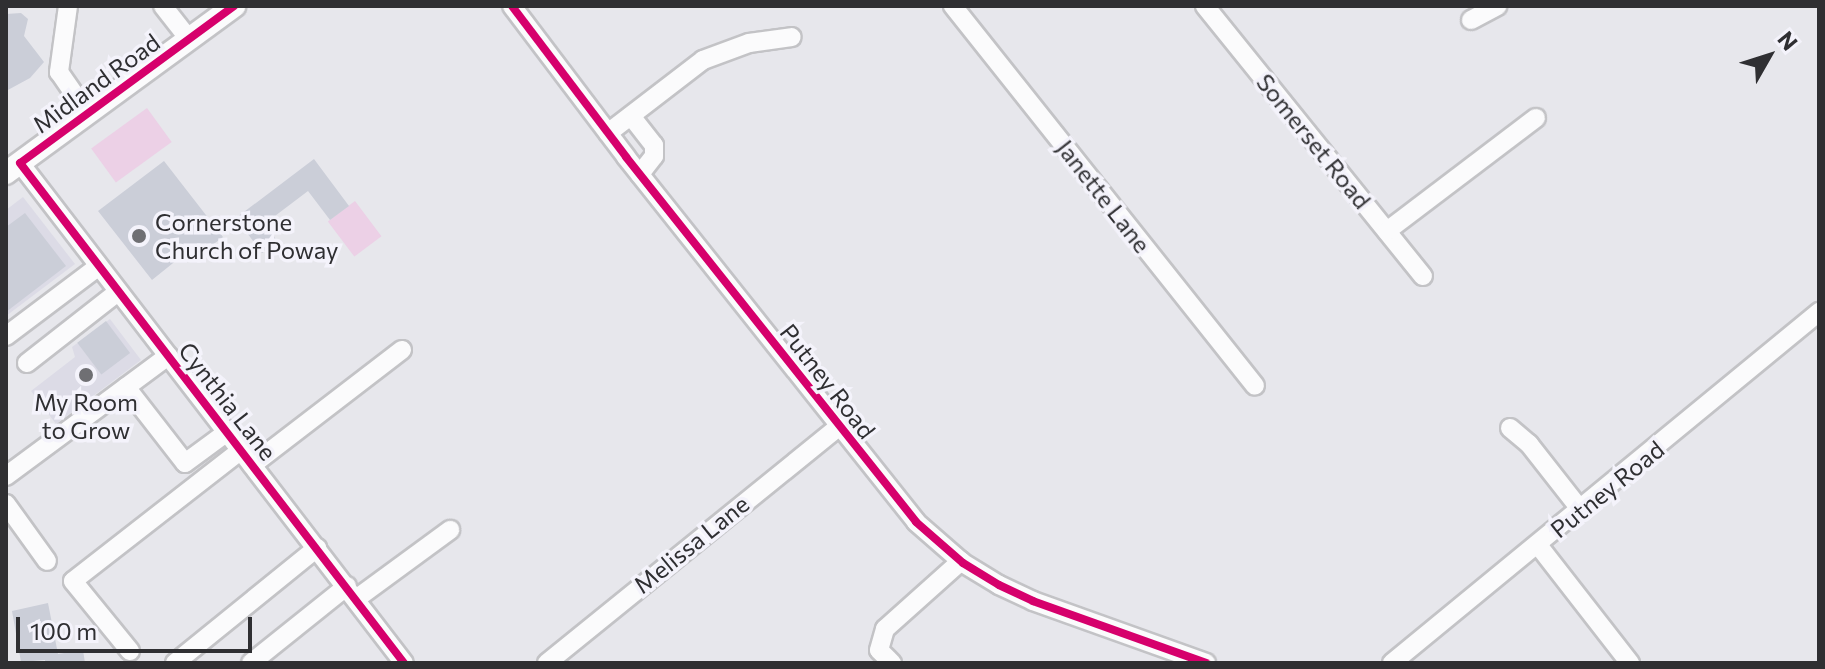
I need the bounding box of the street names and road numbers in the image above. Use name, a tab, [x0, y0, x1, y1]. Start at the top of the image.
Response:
street label: Midland Road	[27, 27, 165, 139]
street label: Somerset Road	[1251, 68, 1377, 214]
street label: Janette Lane	[1051, 134, 1157, 258]
street label: Putney Road	[774, 318, 882, 444]
street label: Cynthia Lane	[173, 336, 283, 466]
street label: Putney Road	[1545, 435, 1669, 543]
street label: Melissa Lane	[628, 489, 754, 599]

